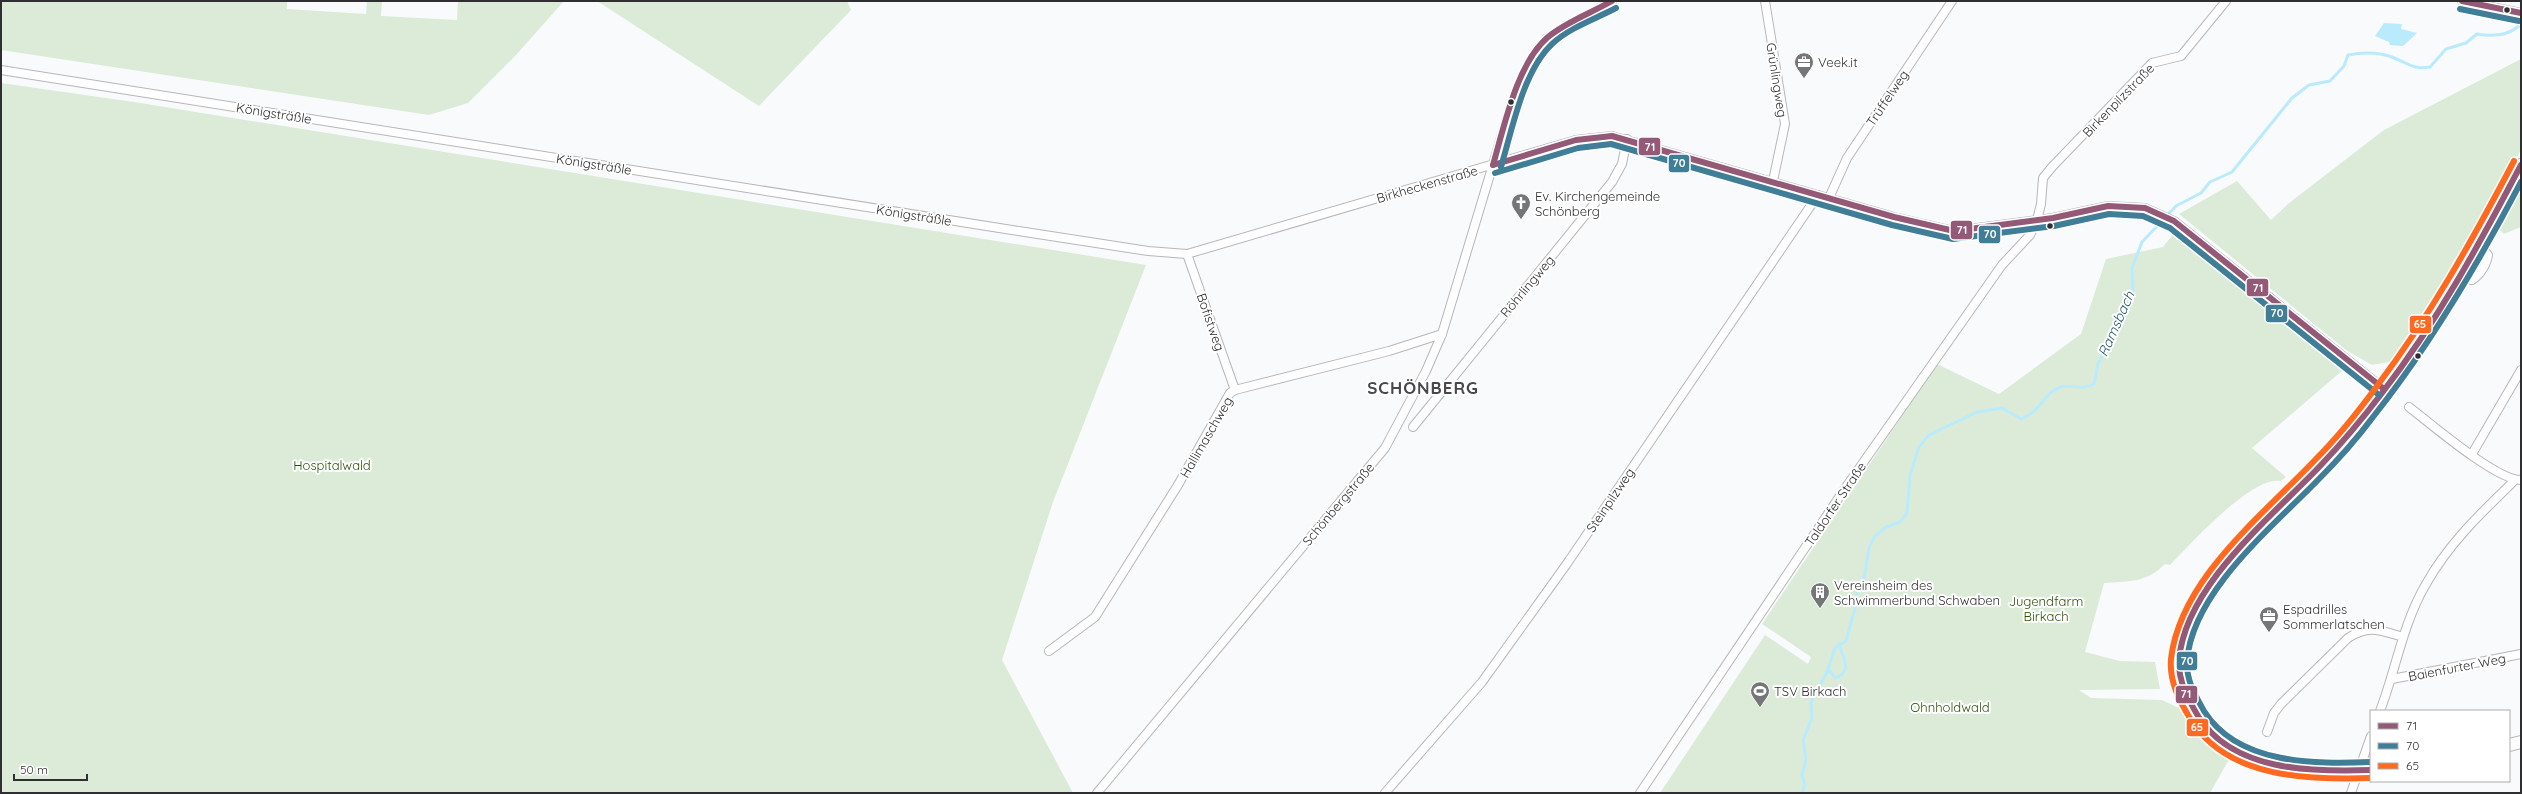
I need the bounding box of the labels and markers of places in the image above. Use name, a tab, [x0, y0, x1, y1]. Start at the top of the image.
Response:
unlabelled marker	[2502, 5, 2512, 15]
office icon: Veek.it	[1793, 51, 1815, 79]
place label: Veek.it	[1818, 54, 1858, 70]
unlabelled marker	[1506, 97, 1516, 107]
place label: Ev. Kirchengemeinde Schönberg	[1535, 188, 1660, 219]
church icon: Ev. Kirchengemeinde Schönberg	[1510, 192, 1532, 220]
unlabelled marker	[2045, 221, 2055, 231]
unlabelled marker	[2413, 351, 2423, 361]
place label: Vereinsheim des Schwimmerbund Schwaben	[1834, 577, 2000, 608]
building icon: Vereinsheim des Schwimmerbund Schwaben	[1809, 581, 1831, 609]
place label: Espadrilles Sommerlatschen	[2283, 601, 2385, 632]
office icon: Espadrilles Sommerlatschen	[2258, 605, 2280, 633]
sports icon: TSV Birkach	[1749, 680, 1771, 708]
place label: TSV Birkach	[1774, 683, 1847, 699]

